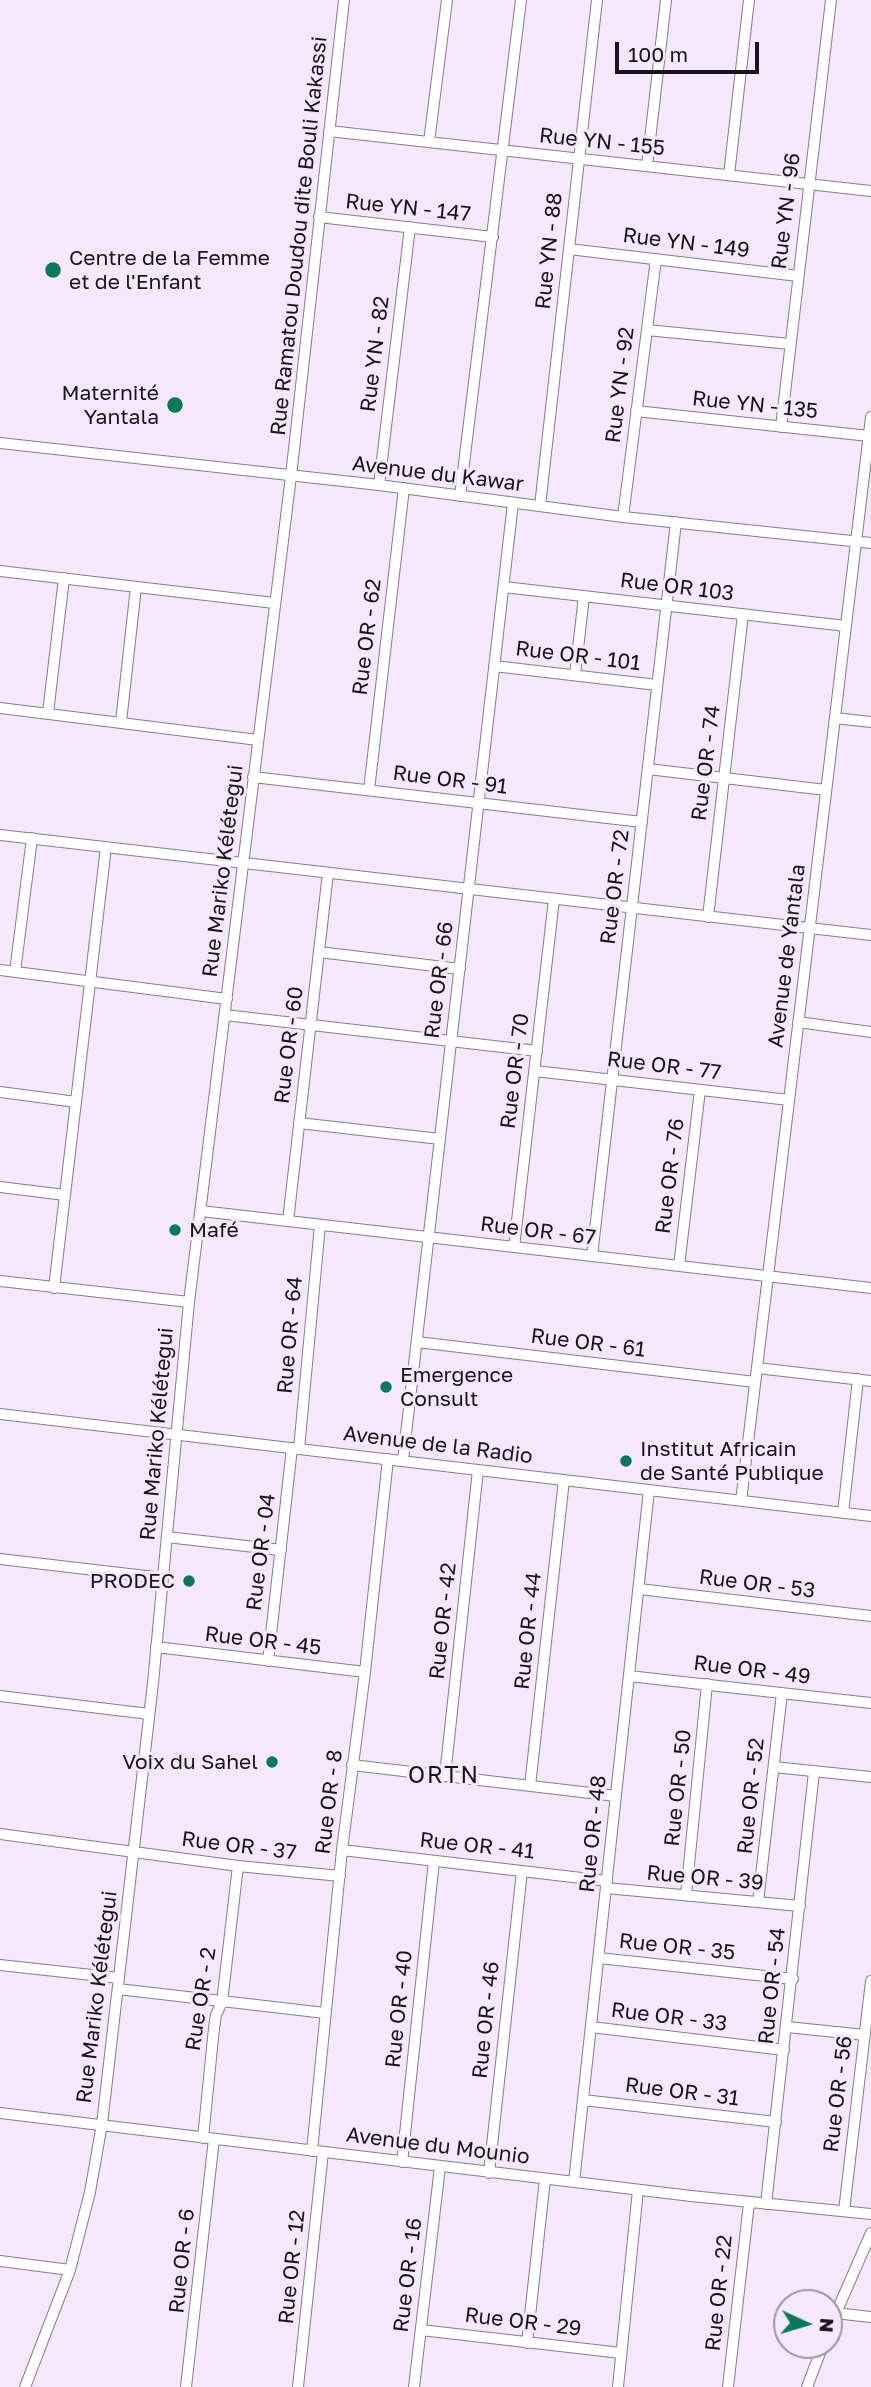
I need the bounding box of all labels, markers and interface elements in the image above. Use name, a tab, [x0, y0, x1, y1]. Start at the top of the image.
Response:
scale bar	[619, 28, 762, 72]
street label: Rue Ramatou Doudou dite Bouli Kakassi	[265, 35, 333, 437]
text: 100 m	[628, 41, 688, 67]
street label: Rue YN - 155	[538, 123, 666, 161]
street label: Rue YN - 96	[766, 151, 806, 271]
street label: Rue YN - 147	[344, 189, 472, 227]
street label: Rue YN - 88	[530, 191, 568, 311]
street label: Rue YN - 149	[621, 223, 751, 263]
place label: Centre de la Femme et de l'Enfant	[69, 245, 270, 295]
marker: Centre de la Femme et de l'Enfant	[43, 260, 63, 280]
street label: Rue YN - 82	[355, 294, 395, 414]
street label: Rue YN - 92	[600, 326, 640, 444]
place label: Maternité Yantala	[61, 380, 159, 430]
street label: Rue YN - 135	[691, 386, 819, 424]
marker: Maternité Yantala	[165, 395, 185, 415]
street label: Avenue du Kawar	[351, 451, 525, 497]
street label: Rue OR 103	[619, 568, 735, 606]
street label: Rue OR - 62	[347, 577, 387, 697]
street label: Rue OR - 101	[514, 636, 642, 676]
street label: Rue OR - 74	[686, 704, 726, 822]
street label: Rue OR - 91	[391, 760, 509, 800]
street label: Rue Mariko Kélétegui	[197, 763, 249, 979]
street label: Rue OR - 72	[595, 828, 635, 946]
street label: Avenue de Yantala	[763, 863, 811, 1049]
street label: Rue OR - 66	[419, 920, 459, 1040]
street label: Rue OR - 60	[269, 985, 309, 1105]
street label: Rue OR - 70	[495, 1012, 535, 1130]
street label: Rue OR - 77	[606, 1047, 722, 1085]
street label: Rue OR - 76	[650, 1117, 690, 1235]
street label: Rue OR - 67	[479, 1211, 597, 1251]
place label: Mafé	[189, 1217, 239, 1243]
marker: Mafé	[167, 1222, 183, 1238]
street label: Rue OR - 64	[272, 1275, 308, 1395]
street label: Rue OR - 61	[529, 1323, 647, 1363]
street label: Rue Mariko Kélétegui	[135, 1326, 179, 1542]
place label: Emergence Consult	[400, 1362, 513, 1412]
marker: Emergence Consult	[378, 1379, 394, 1395]
street label: Avenue de la Radio	[342, 1421, 534, 1469]
place label: Institut Africain de Santé Publique	[640, 1436, 824, 1486]
marker: Institut Africain de Santé Publique	[618, 1453, 634, 1469]
street label: Rue OR - 04	[241, 1492, 281, 1612]
street label: Rue OR - 42	[424, 1561, 462, 1681]
street label: Rue OR - 53	[698, 1564, 816, 1604]
place label: PRODEC	[90, 1568, 175, 1594]
street label: Rue OR - 44	[509, 1571, 547, 1691]
marker: PRODEC	[181, 1573, 197, 1589]
street label: Rue OR - 45	[203, 1621, 323, 1661]
street label: Rue OR - 49	[692, 1650, 812, 1690]
street label: Rue OR - 50	[659, 1728, 697, 1848]
street label: Rue OR - 52	[732, 1737, 770, 1855]
street label: Rue OR - 8	[310, 1748, 348, 1856]
place label: Voix du Sahel	[122, 1749, 258, 1775]
marker: Voix du Sahel	[264, 1754, 280, 1770]
district label: ORTN	[408, 1762, 480, 1790]
street label: Rue OR - 48	[574, 1774, 612, 1894]
street label: Rue OR - 37	[180, 1826, 298, 1866]
street label: Rue OR - 41	[418, 1827, 536, 1865]
street label: Rue OR - 39	[645, 1860, 765, 1896]
street label: Rue Mariko Kélétegui	[71, 1889, 123, 2105]
street label: Rue OR - 54	[753, 1926, 791, 2046]
street label: Rue OR - 35	[618, 1928, 736, 1966]
street label: Rue OR - 2	[180, 1945, 222, 2053]
street label: Rue OR - 40	[380, 1949, 418, 2069]
street label: Rue OR - 46	[467, 1960, 505, 2080]
street label: Rue OR - 33	[609, 1997, 729, 2037]
street label: Rue OR - 56	[818, 2034, 858, 2154]
street label: Rue OR - 31	[624, 2073, 740, 2111]
street label: Avenue du Mounio	[345, 2122, 531, 2170]
street label: Rue OR - 6	[164, 2207, 200, 2315]
street label: Rue OR - 12	[273, 2209, 311, 2325]
street label: Rue OR - 16	[388, 2216, 428, 2334]
street label: Rue OR - 22	[700, 2234, 738, 2352]
north arrow	[773, 2289, 843, 2359]
street label: Rue OR - 29	[463, 2302, 583, 2342]
text: N	[815, 2317, 839, 2333]

